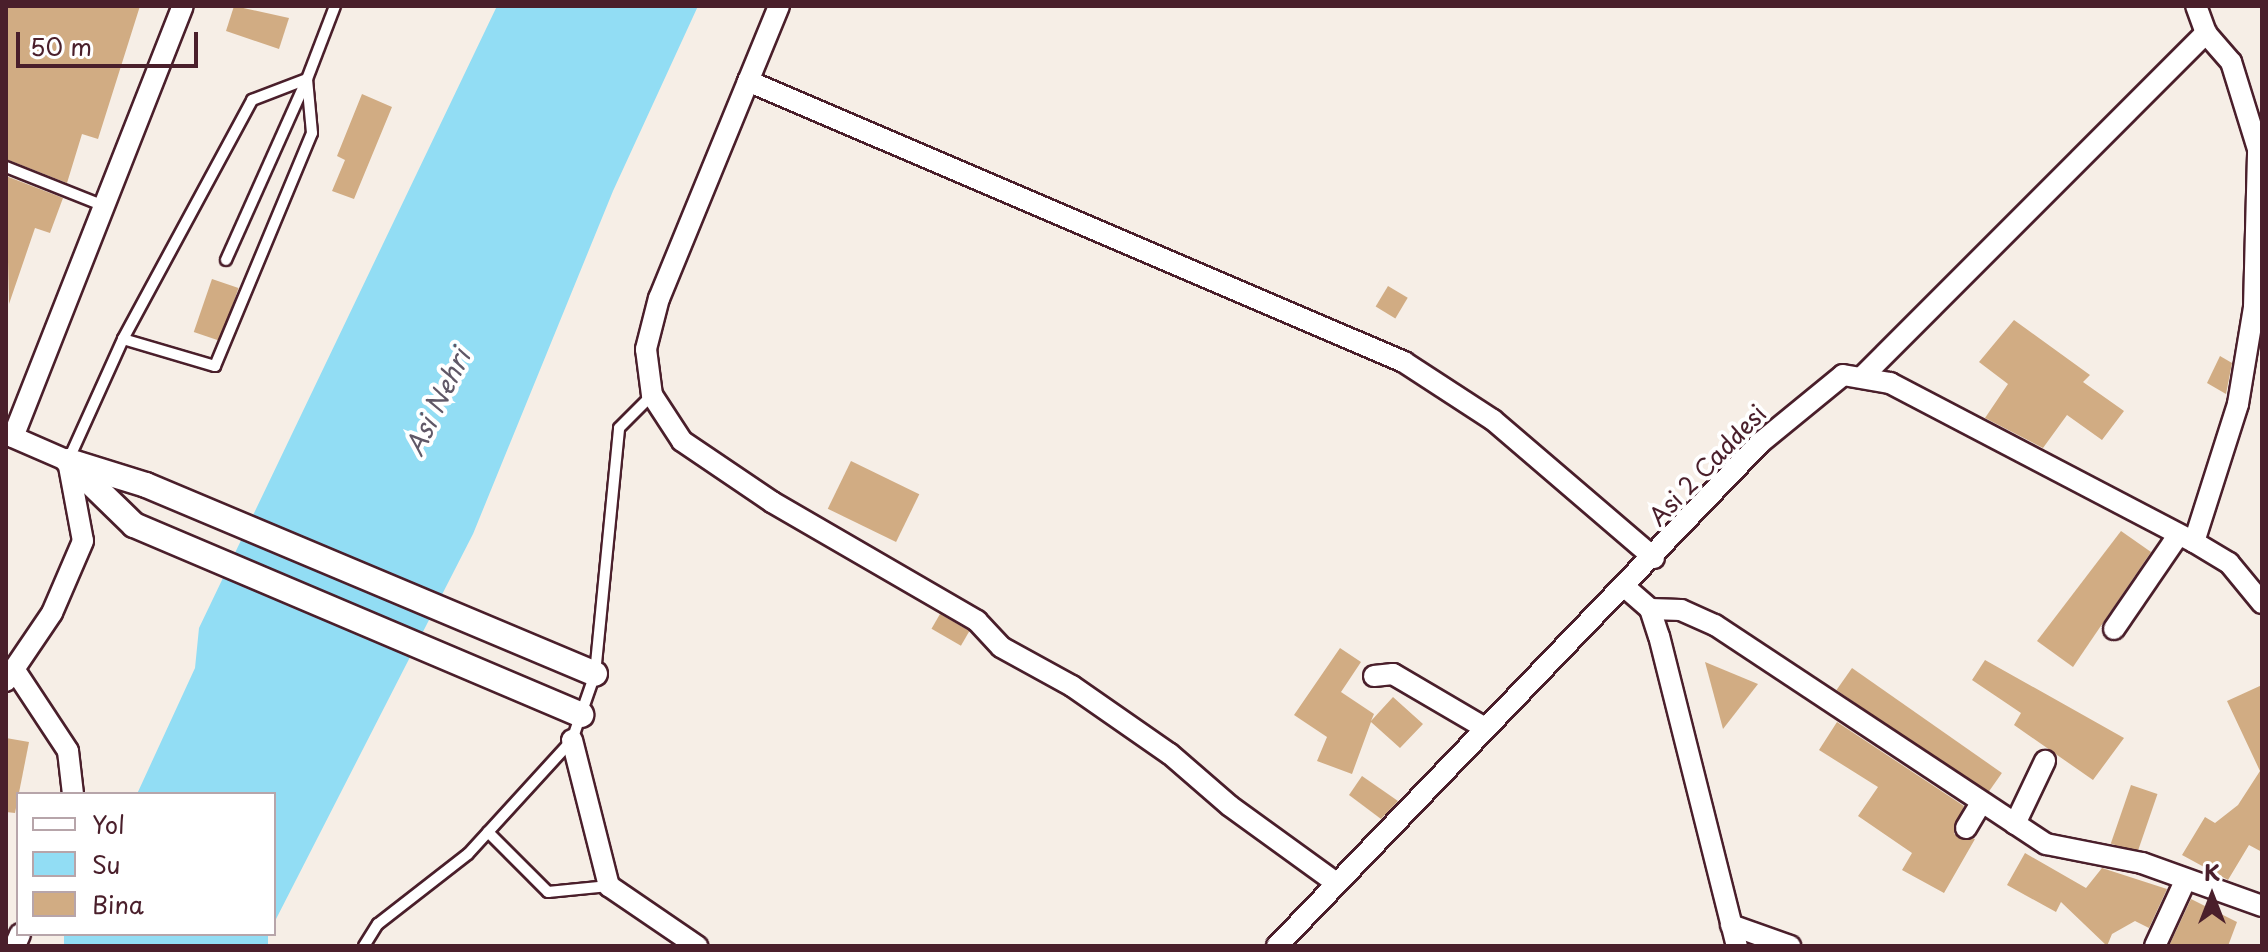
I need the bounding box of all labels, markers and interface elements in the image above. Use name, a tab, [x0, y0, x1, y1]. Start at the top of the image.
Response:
scale bar	[20, 16, 202, 66]
text: 50 m	[30, 28, 92, 64]
water label: Asi Nehri	[397, 343, 477, 461]
street label: Asi 2 Caddesi	[1641, 398, 1773, 532]
legend	[16, 792, 276, 936]
text: Yol	[92, 806, 125, 842]
text: Su	[92, 846, 121, 882]
text: K	[2204, 855, 2220, 888]
north arrow	[2172, 856, 2252, 936]
text: Bina	[92, 886, 144, 922]

